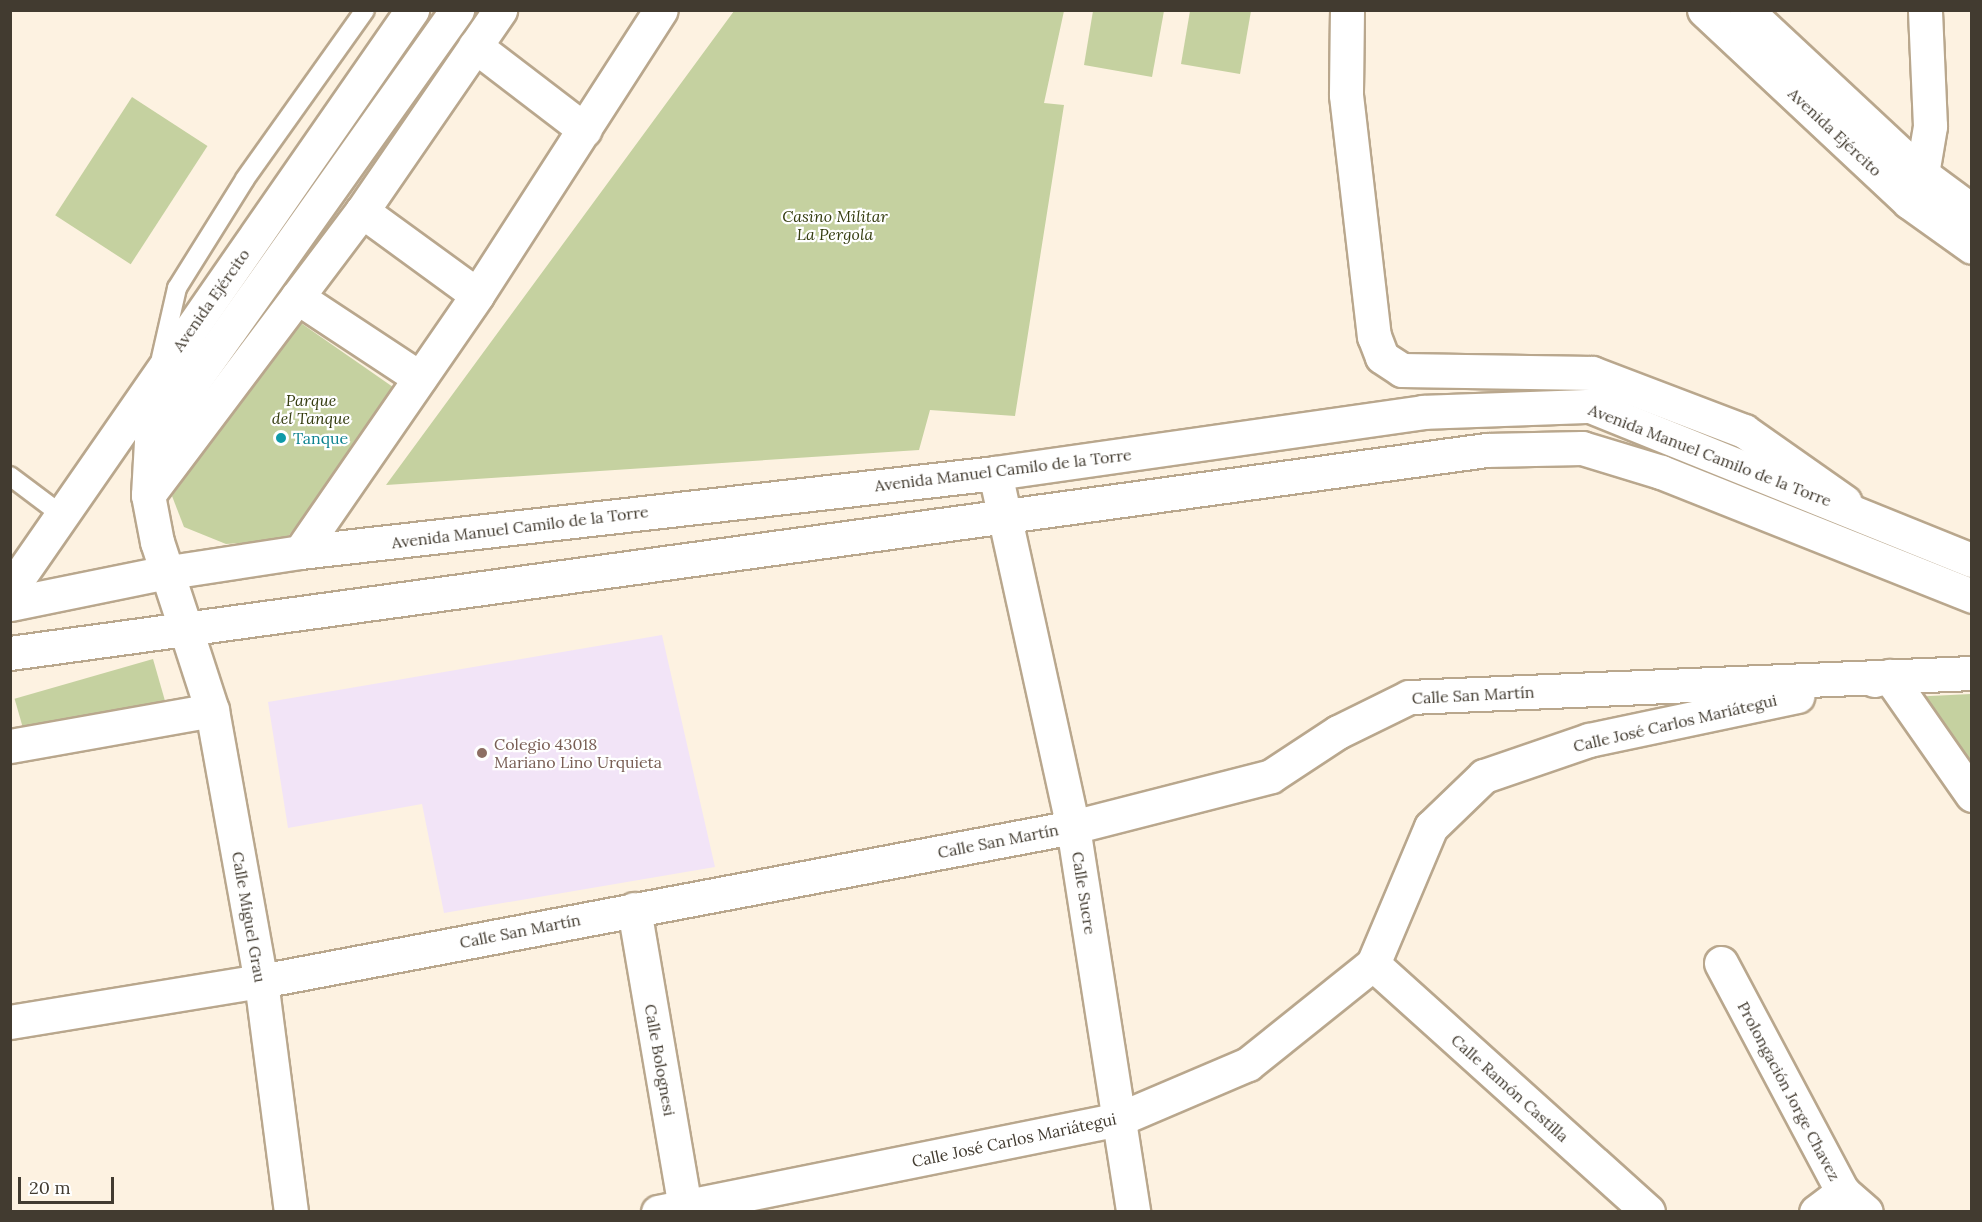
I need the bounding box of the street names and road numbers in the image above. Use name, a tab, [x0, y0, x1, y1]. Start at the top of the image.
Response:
street label: Avenida Ejército	[1784, 84, 1886, 180]
street label: Avenida Ejército	[168, 245, 254, 355]
street label: Avenida Manuel Camilo de la Torre	[1586, 400, 1834, 510]
street label: Avenida Manuel Camilo de la Torre	[873, 445, 1133, 495]
street label: Avenida Manuel Camilo de la Torre	[390, 502, 650, 552]
street label: Calle San Martín	[1411, 682, 1535, 708]
street label: Calle José Carlos Mariátegui	[1571, 690, 1779, 756]
street label: Calle San Martín	[936, 820, 1060, 862]
street label: Calle Miguel Grau	[228, 850, 270, 984]
street label: Calle Sucre	[1068, 850, 1100, 936]
street label: Calle San Martín	[458, 910, 582, 952]
street label: Prolongación Jorge Chavez	[1734, 998, 1844, 1184]
street label: Calle Bolognesi	[641, 1003, 679, 1117]
street label: Calle Ramón Castilla	[1447, 1030, 1573, 1146]
street label: Calle José Carlos Mariátegui	[910, 1109, 1118, 1171]

